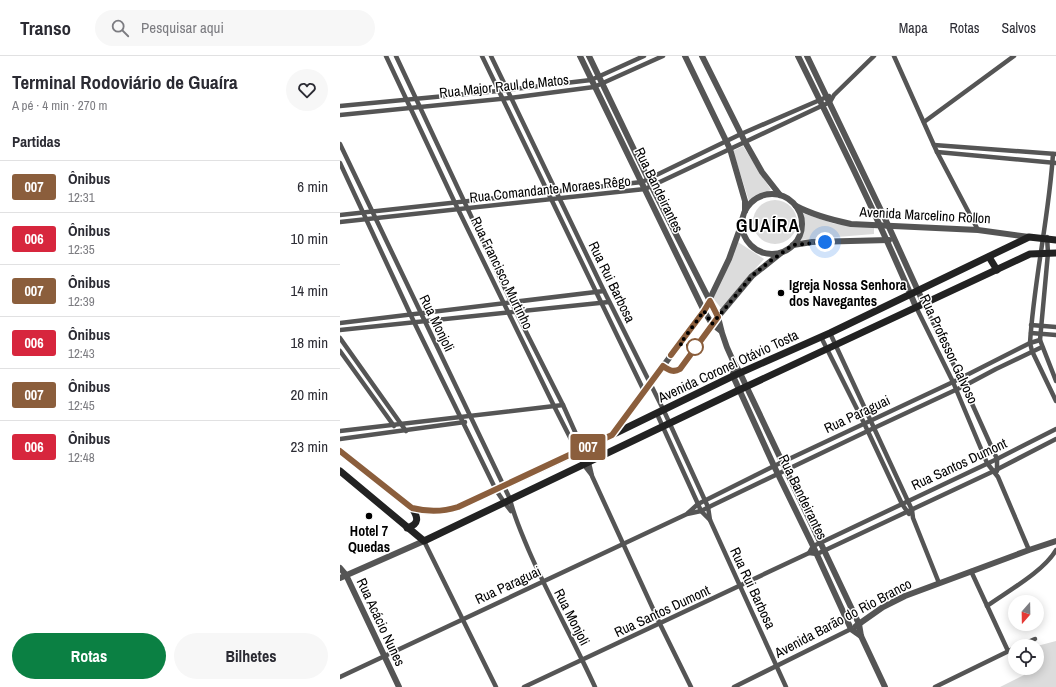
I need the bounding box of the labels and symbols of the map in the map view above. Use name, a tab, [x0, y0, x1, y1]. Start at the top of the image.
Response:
street label: Rua Major Raul de Matos	[438, 70, 570, 102]
street label: Rua Bandeirantes	[631, 144, 687, 236]
street label: Rua Comandante Moraes Rêgo	[468, 172, 632, 206]
street label: Avenida Marcelino Rollon	[858, 203, 991, 227]
district label: GUAÍRA	[736, 213, 800, 238]
street label: Rua Francisco Murtinho	[467, 214, 537, 332]
your location	[815, 232, 835, 252]
street label: Rua Rui Barbosa	[585, 238, 640, 326]
place label: Igreja Nossa Senhora dos Navegantes	[789, 276, 907, 310]
marker: Igreja Nossa Senhora dos Navegantes	[776, 288, 786, 298]
street label: Rua Professor Galvoso	[916, 291, 982, 407]
street label: Rua Monjoli	[415, 292, 459, 354]
street label: Avenida Coronel Otávio Tosta	[654, 325, 802, 407]
unlabelled marker	[686, 338, 704, 356]
street label: Rua Paraguai	[821, 391, 893, 437]
line badge: 007	[565, 434, 611, 460]
street label: Rua Santos Dumont	[908, 434, 1010, 494]
street label: Rua Bandeirantes	[775, 451, 831, 543]
marker: Hotel 7 Quedas	[364, 511, 374, 521]
place label: Hotel 7 Quedas	[348, 522, 390, 556]
street label: Rua Rui Barbosa	[726, 544, 780, 632]
street label: Rua Paraguai	[472, 562, 544, 608]
street label: Avenida Barão do Rio Branco	[771, 574, 914, 662]
street label: Rua Acácio Nunes	[353, 575, 409, 669]
street label: Rua Santos Dumont	[611, 581, 713, 641]
street label: Rua Monjoli	[550, 586, 594, 648]
north arrow	[1008, 595, 1044, 631]

